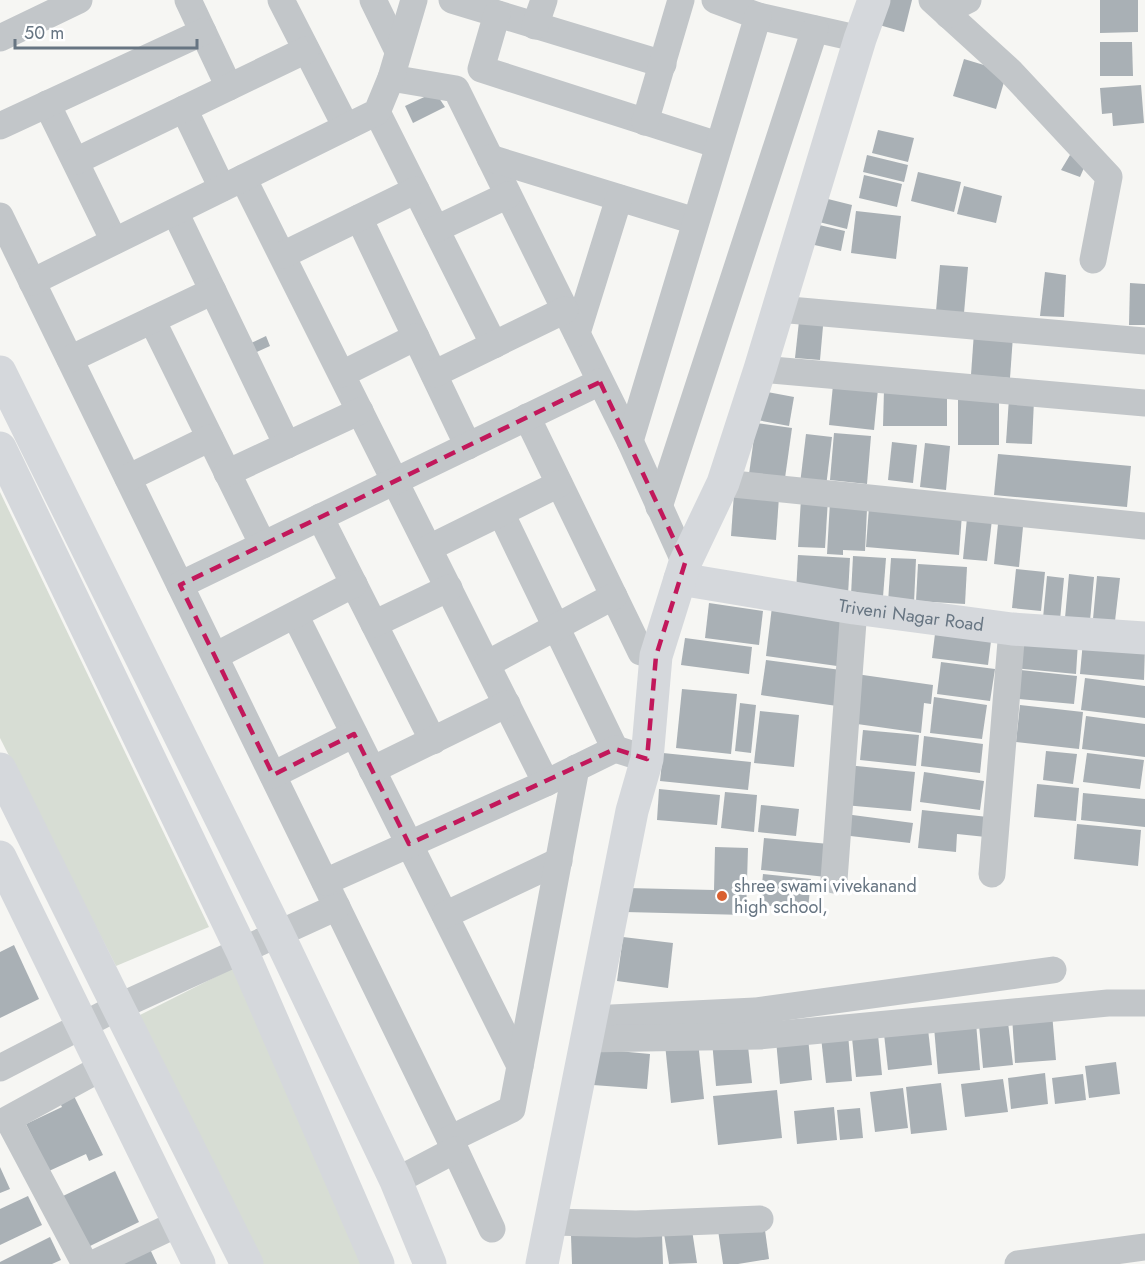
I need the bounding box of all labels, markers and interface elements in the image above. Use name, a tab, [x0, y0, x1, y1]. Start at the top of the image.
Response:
scale bar	[15, 12, 196, 50]
text: 50 m	[24, 20, 64, 46]
street label: Triveni Nagar Road	[837, 593, 985, 638]
place label: shree swami vivekanand high school,	[734, 873, 917, 920]
marker: shree swami vivekanand high school,	[715, 889, 729, 903]

